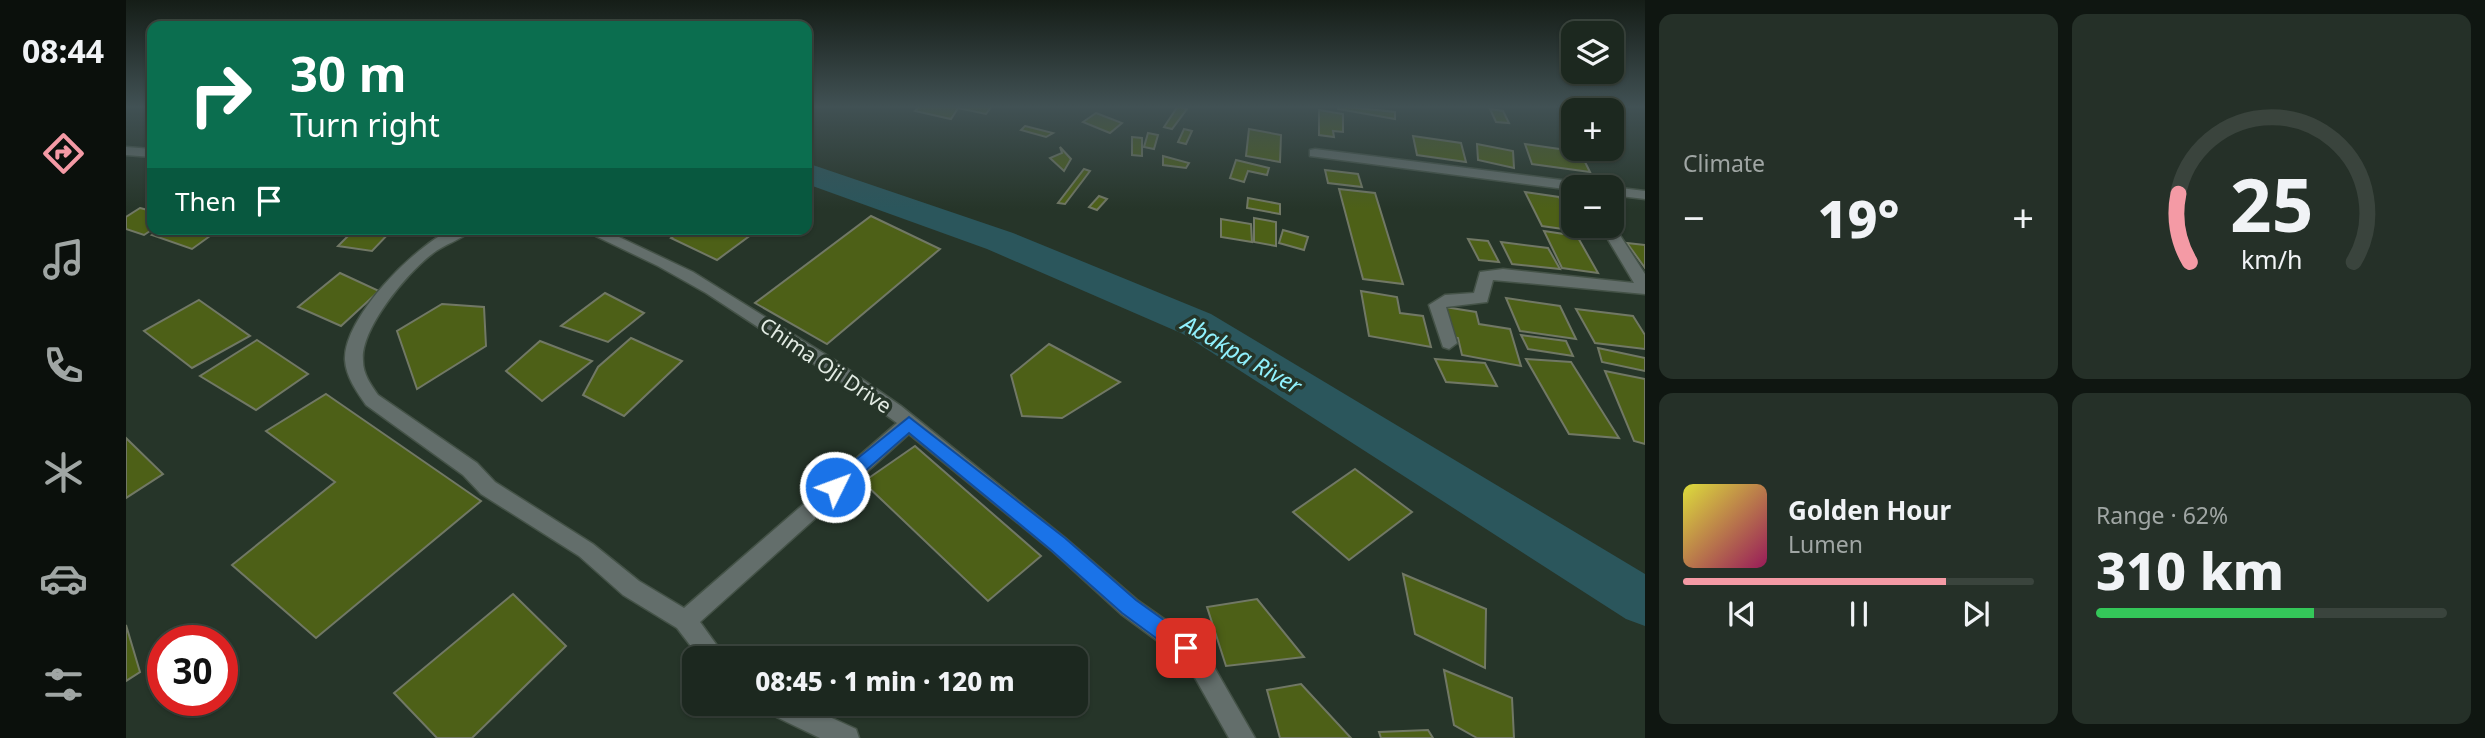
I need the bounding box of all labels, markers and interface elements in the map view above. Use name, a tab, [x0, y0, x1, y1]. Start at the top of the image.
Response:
map controls	[1561, 21, 1624, 238]
button: layers	[1561, 21, 1624, 84]
text: 08:44	[22, 29, 104, 72]
text: 30 m	[290, 40, 407, 106]
icon: right	[175, 49, 266, 140]
button: +	[1561, 98, 1624, 161]
text: Turn right	[290, 103, 440, 146]
icon: directions	[39, 129, 88, 178]
text: Climate	[1683, 147, 1765, 179]
text: 25	[2230, 155, 2313, 254]
button: −	[1561, 175, 1624, 238]
icon: arrive	[250, 182, 288, 220]
text: 19°	[1817, 182, 1900, 253]
text: Then	[175, 183, 236, 219]
text: −	[1683, 191, 1705, 243]
text: +	[2012, 191, 2034, 243]
icon: music	[39, 235, 88, 284]
text: km/h	[2241, 242, 2302, 276]
water label: Abakpa River	[1174, 306, 1309, 402]
street label: Chima Oji Drive	[755, 311, 897, 419]
icon: phone	[39, 341, 88, 390]
icon: climate	[39, 448, 88, 497]
position arrow	[798, 450, 872, 524]
text: Golden Hour	[1788, 492, 1951, 528]
text: Range · 62%	[2096, 499, 2228, 531]
text: Lumen	[1788, 528, 1863, 560]
text: 310 km	[2096, 534, 2284, 605]
icon: car	[39, 554, 88, 603]
icon: previous	[1723, 595, 1761, 633]
icon: pause	[1840, 595, 1878, 633]
icon: next	[1957, 595, 1995, 633]
pin	[1156, 618, 1216, 678]
speed limit sign: 30	[147, 625, 238, 716]
icon: arrive	[1167, 629, 1205, 667]
icon: filters	[39, 660, 88, 709]
text: 08:45 · 1 min · 120 m	[755, 663, 1015, 699]

